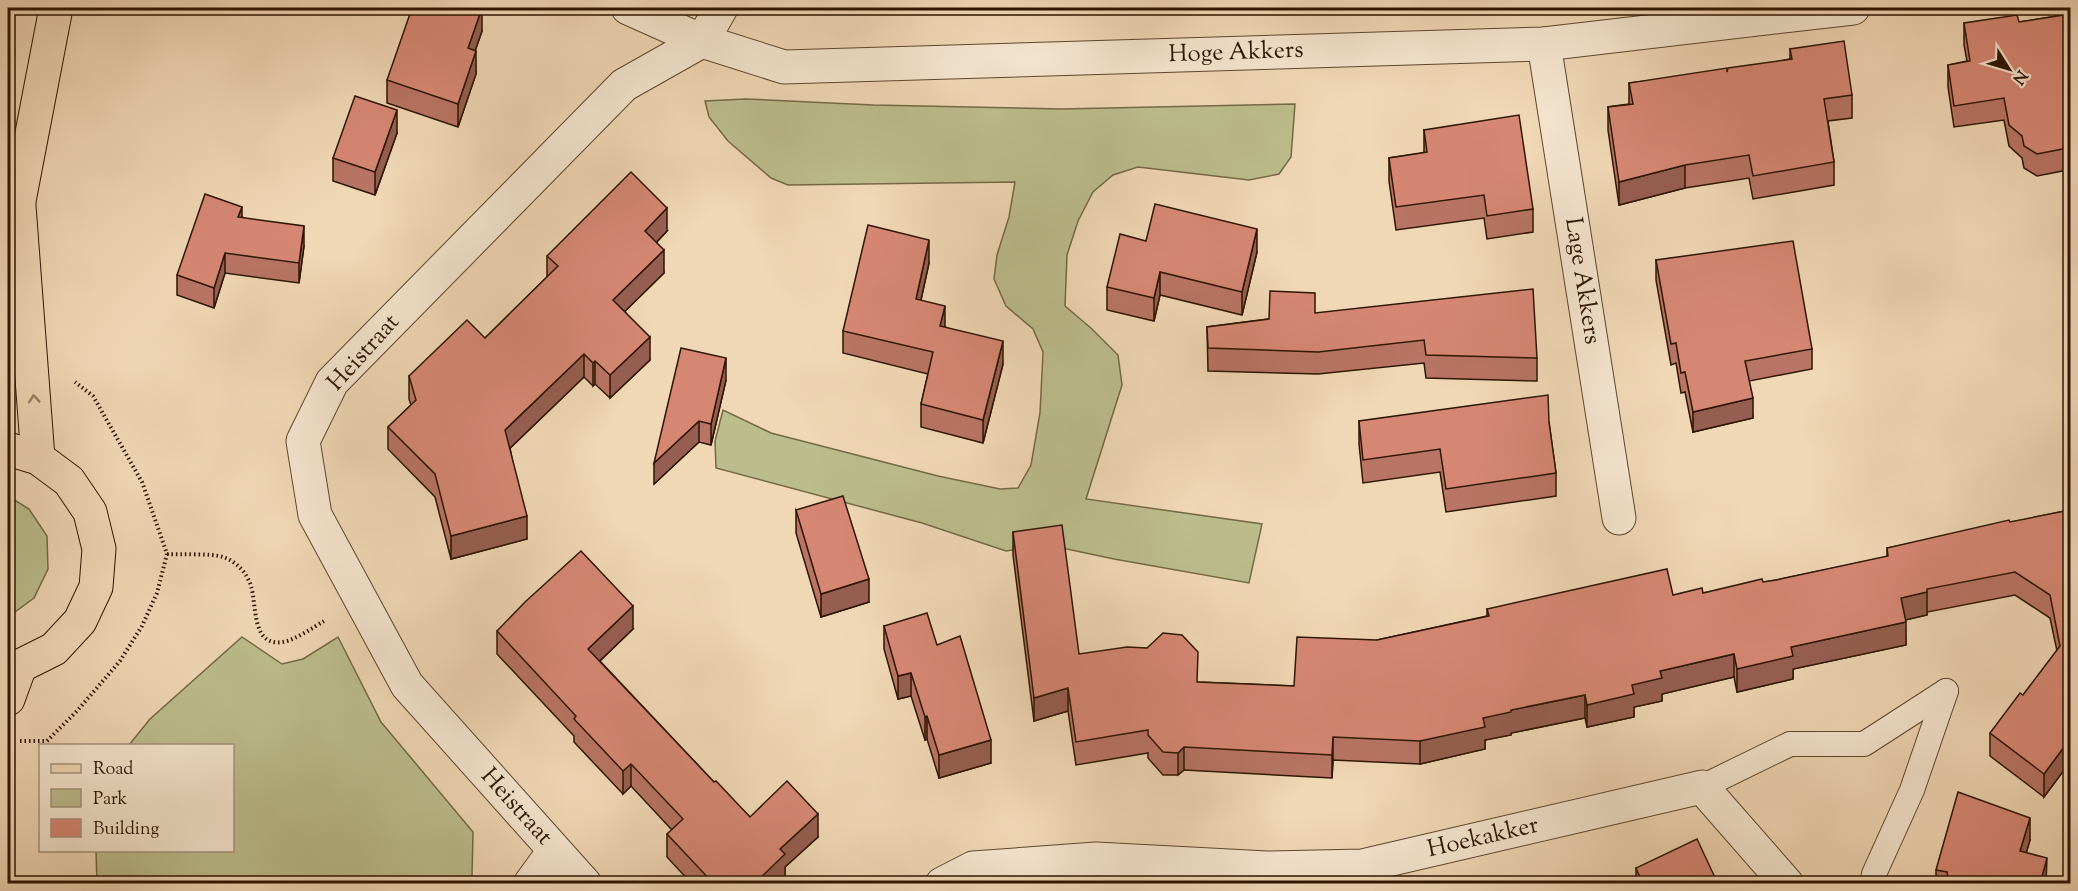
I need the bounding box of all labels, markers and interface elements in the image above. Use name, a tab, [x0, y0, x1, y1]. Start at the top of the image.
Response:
street label: Hoge Akkers	[1168, 34, 1304, 72]
north arrow	[1979, 39, 2039, 99]
text: N	[2006, 64, 2032, 89]
street label: Lage Akkers	[1555, 215, 1609, 347]
street label: Heistraat	[320, 307, 408, 399]
one-way arrow	[28, 395, 41, 404]
legend	[39, 744, 234, 852]
text: Road	[93, 757, 133, 783]
street label: Heistraat	[472, 761, 560, 853]
text: Park	[93, 787, 128, 813]
street label: Hoekakker	[1424, 809, 1542, 867]
text: Building	[93, 817, 159, 843]

